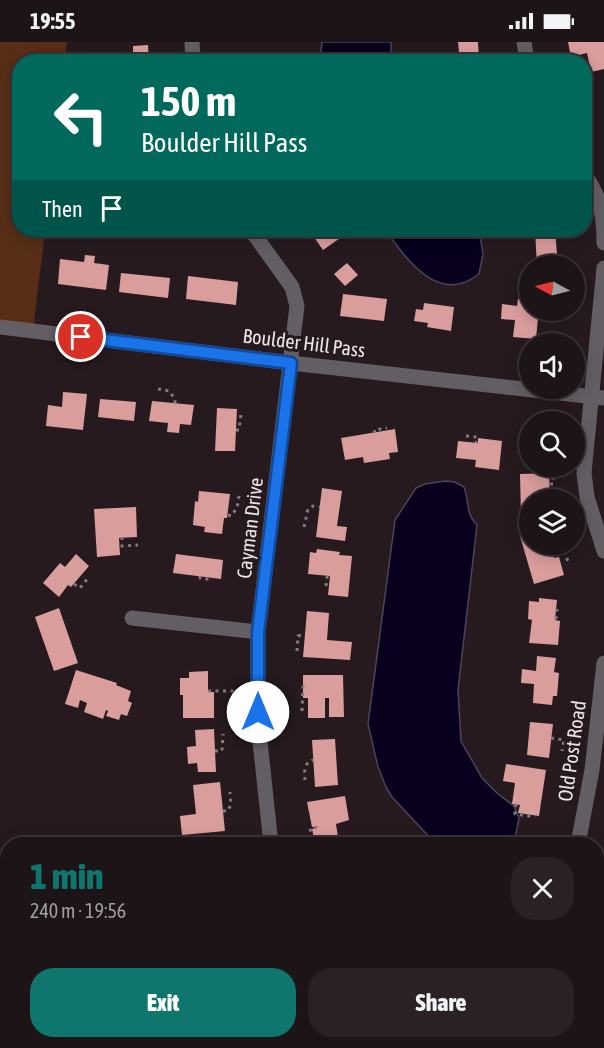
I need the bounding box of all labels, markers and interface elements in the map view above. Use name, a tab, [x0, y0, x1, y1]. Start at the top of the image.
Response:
text: 19:55	[30, 8, 75, 34]
text: 150 m	[141, 77, 236, 125]
icon: left	[42, 78, 120, 156]
text: Boulder Hill Pass	[141, 127, 307, 158]
icon: arrive	[95, 192, 128, 225]
text: Then	[42, 196, 83, 222]
north arrow	[519, 255, 585, 321]
map controls	[519, 255, 585, 555]
pin	[55, 311, 106, 362]
icon: arrive	[64, 320, 97, 353]
street label: Boulder Hill Pass	[242, 324, 367, 361]
button: sound	[519, 333, 585, 399]
button: search	[519, 411, 585, 477]
street label: Cayman Drive	[232, 476, 267, 580]
button: layers	[519, 489, 585, 555]
position arrow	[226, 680, 290, 744]
street label: Old Post Road	[553, 699, 590, 803]
text: 1 min	[30, 855, 104, 897]
button: close	[511, 857, 574, 920]
text: 240 m · 19:56	[30, 899, 126, 922]
button: Exit	[30, 968, 296, 1037]
button: Share	[308, 968, 574, 1037]

